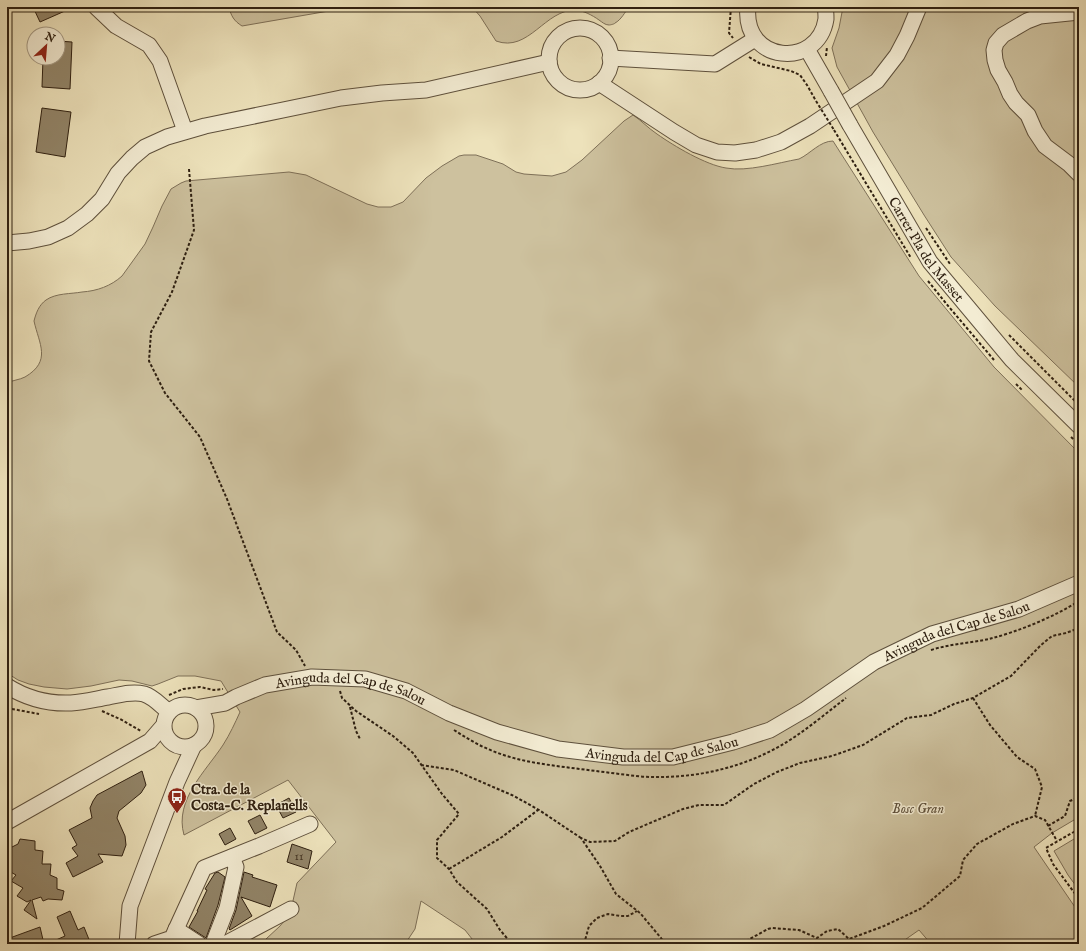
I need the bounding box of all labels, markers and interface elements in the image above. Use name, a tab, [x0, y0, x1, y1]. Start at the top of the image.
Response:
north arrow	[26, 26, 66, 66]
text: N	[42, 29, 58, 46]
street label: Carrer Pla del Masset	[884, 194, 968, 306]
street label: Avinguda del Cap de Salou	[880, 597, 1033, 667]
street label: Avinguda del Cap de Salou	[273, 669, 429, 710]
street label: Avinguda del Cap de Salou	[583, 733, 741, 767]
place label: Ctra. de la Costa-C. Replanells	[191, 781, 308, 815]
bus stop icon: Ctra. de la Costa-C. Replanells	[166, 786, 188, 814]
park label: Bosc Gran	[892, 800, 944, 818]
house number: 11	[295, 849, 303, 864]

